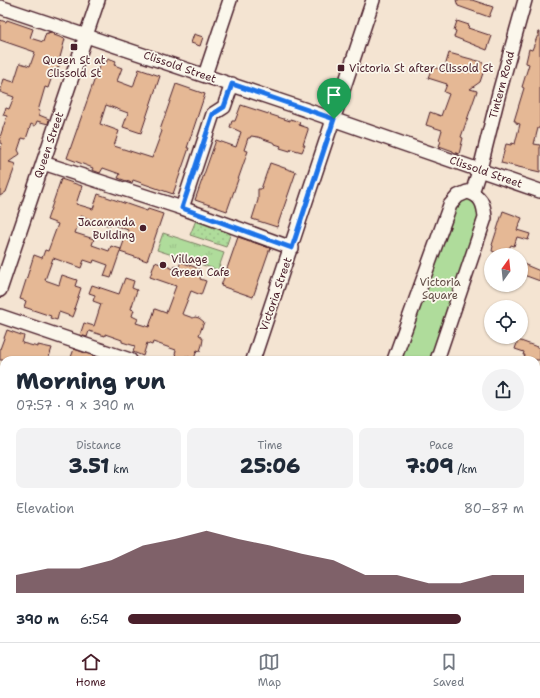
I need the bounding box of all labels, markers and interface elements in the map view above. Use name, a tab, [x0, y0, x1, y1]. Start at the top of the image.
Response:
marker: Queen St at Clissold St	[69, 42, 79, 52]
street label: Clissold Street	[142, 48, 219, 87]
street label: Tintern Road	[486, 49, 518, 121]
place label: Queen St at Clissold St	[42, 53, 106, 81]
place label: Victoria St after Clissold St	[349, 61, 494, 76]
marker: Victoria St after Clissold St	[336, 63, 346, 73]
pin	[317, 78, 351, 119]
icon: arrive	[323, 84, 345, 106]
street label: Queen Street	[31, 110, 67, 180]
street label: Clissold Street	[448, 153, 525, 192]
place label: Jacaranda Building	[78, 215, 135, 243]
marker: Jacaranda Building	[138, 223, 148, 233]
north arrow	[484, 248, 528, 292]
map controls	[484, 248, 528, 344]
place label: Village Green Cafe	[171, 252, 230, 280]
street label: Victoria Street	[256, 255, 296, 333]
marker: Village Green Cafe	[158, 260, 168, 270]
park label: Victoria Square	[419, 275, 461, 303]
button: locate	[484, 300, 528, 344]
text: Morning run	[16, 367, 166, 396]
button: share	[482, 369, 524, 411]
text: 07:57 · 9 × 390 m	[16, 397, 134, 414]
text: Distance	[76, 438, 121, 453]
text: Time	[257, 438, 283, 453]
text: Pace	[429, 438, 453, 453]
text: 3.51	[69, 453, 109, 479]
text: 25:06	[240, 453, 300, 479]
text: 7:09	[406, 453, 454, 479]
text: km	[109, 462, 129, 477]
text: /km	[454, 462, 477, 477]
text: Elevation	[16, 500, 74, 517]
text: 80–87 m	[464, 500, 524, 517]
text: 390 m	[16, 611, 59, 628]
text: 6:54	[80, 611, 109, 628]
tab: Home	[76, 651, 106, 690]
tab: Map	[258, 651, 281, 690]
tab: Saved	[433, 651, 464, 690]

